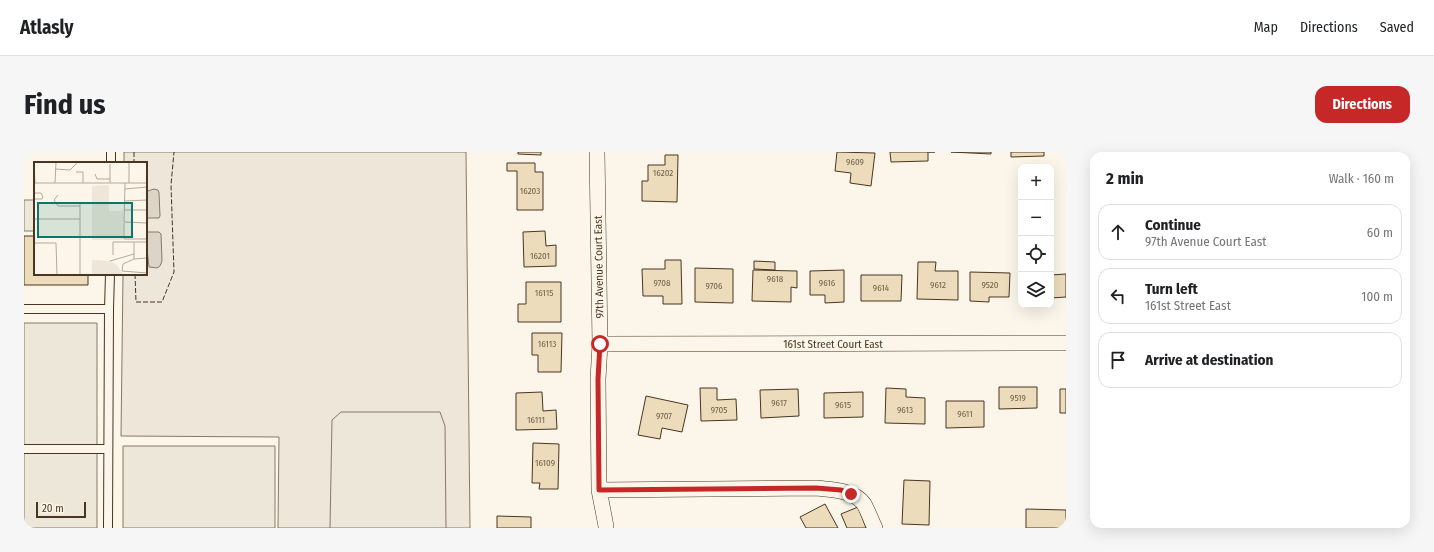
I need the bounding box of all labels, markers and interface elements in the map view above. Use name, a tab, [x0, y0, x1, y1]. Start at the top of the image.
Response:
text: Atlasly	[20, 16, 74, 39]
text: Map	[1254, 19, 1278, 36]
text: Directions	[1300, 19, 1358, 36]
text: Saved	[1380, 19, 1414, 36]
button: Directions	[1315, 86, 1410, 123]
text: Find us	[24, 88, 106, 121]
house number: 9609	[846, 157, 864, 167]
inset map	[34, 162, 147, 275]
map controls	[1018, 164, 1054, 308]
button: +	[1018, 164, 1054, 200]
house number: 16202	[653, 168, 673, 178]
text: 2 min	[1106, 168, 1144, 189]
text: Walk · 160 m	[1329, 171, 1394, 186]
house number: 16203	[520, 186, 540, 196]
button: −	[1018, 200, 1054, 236]
street label: 97th Avenue Court East	[592, 215, 606, 319]
text: Continue	[1145, 216, 1201, 234]
icon: ahead	[1107, 221, 1129, 243]
text: 60 m	[1367, 225, 1393, 240]
text: 97th Avenue Court East	[1145, 234, 1267, 249]
button: locate	[1018, 236, 1054, 272]
house number: 16201	[530, 251, 550, 261]
button: layers	[1018, 272, 1054, 308]
house number: 9618	[767, 274, 784, 284]
house number: 9708	[654, 278, 671, 288]
house number: 9616	[819, 278, 836, 288]
house number: 9612	[930, 280, 946, 290]
house number: 9520	[981, 280, 999, 290]
text: Turn left	[1145, 280, 1198, 298]
house number: 9706	[706, 281, 723, 291]
house number: 9614	[873, 283, 890, 293]
icon: left	[1107, 285, 1129, 307]
house number: 16115	[535, 288, 553, 298]
text: 100 m	[1361, 289, 1393, 304]
text: 161st Street East	[1145, 298, 1231, 313]
route start	[591, 335, 609, 353]
street label: 161st Street Court East	[783, 338, 883, 351]
house number: 16113	[538, 339, 556, 349]
icon: arrive	[1107, 349, 1129, 371]
text: Arrive at destination	[1145, 351, 1273, 369]
house number: 9519	[1010, 393, 1026, 403]
house number: 9617	[771, 398, 787, 408]
house number: 9615	[835, 400, 851, 410]
house number: 9705	[711, 405, 727, 415]
house number: 9613	[897, 405, 913, 415]
house number: 9611	[957, 409, 973, 419]
house number: 9707	[656, 411, 672, 421]
house number: 16111	[527, 415, 545, 425]
house number: 16109	[535, 458, 555, 468]
route end	[842, 485, 860, 503]
scale bar	[36, 500, 86, 519]
text: 20 m	[42, 502, 64, 515]

